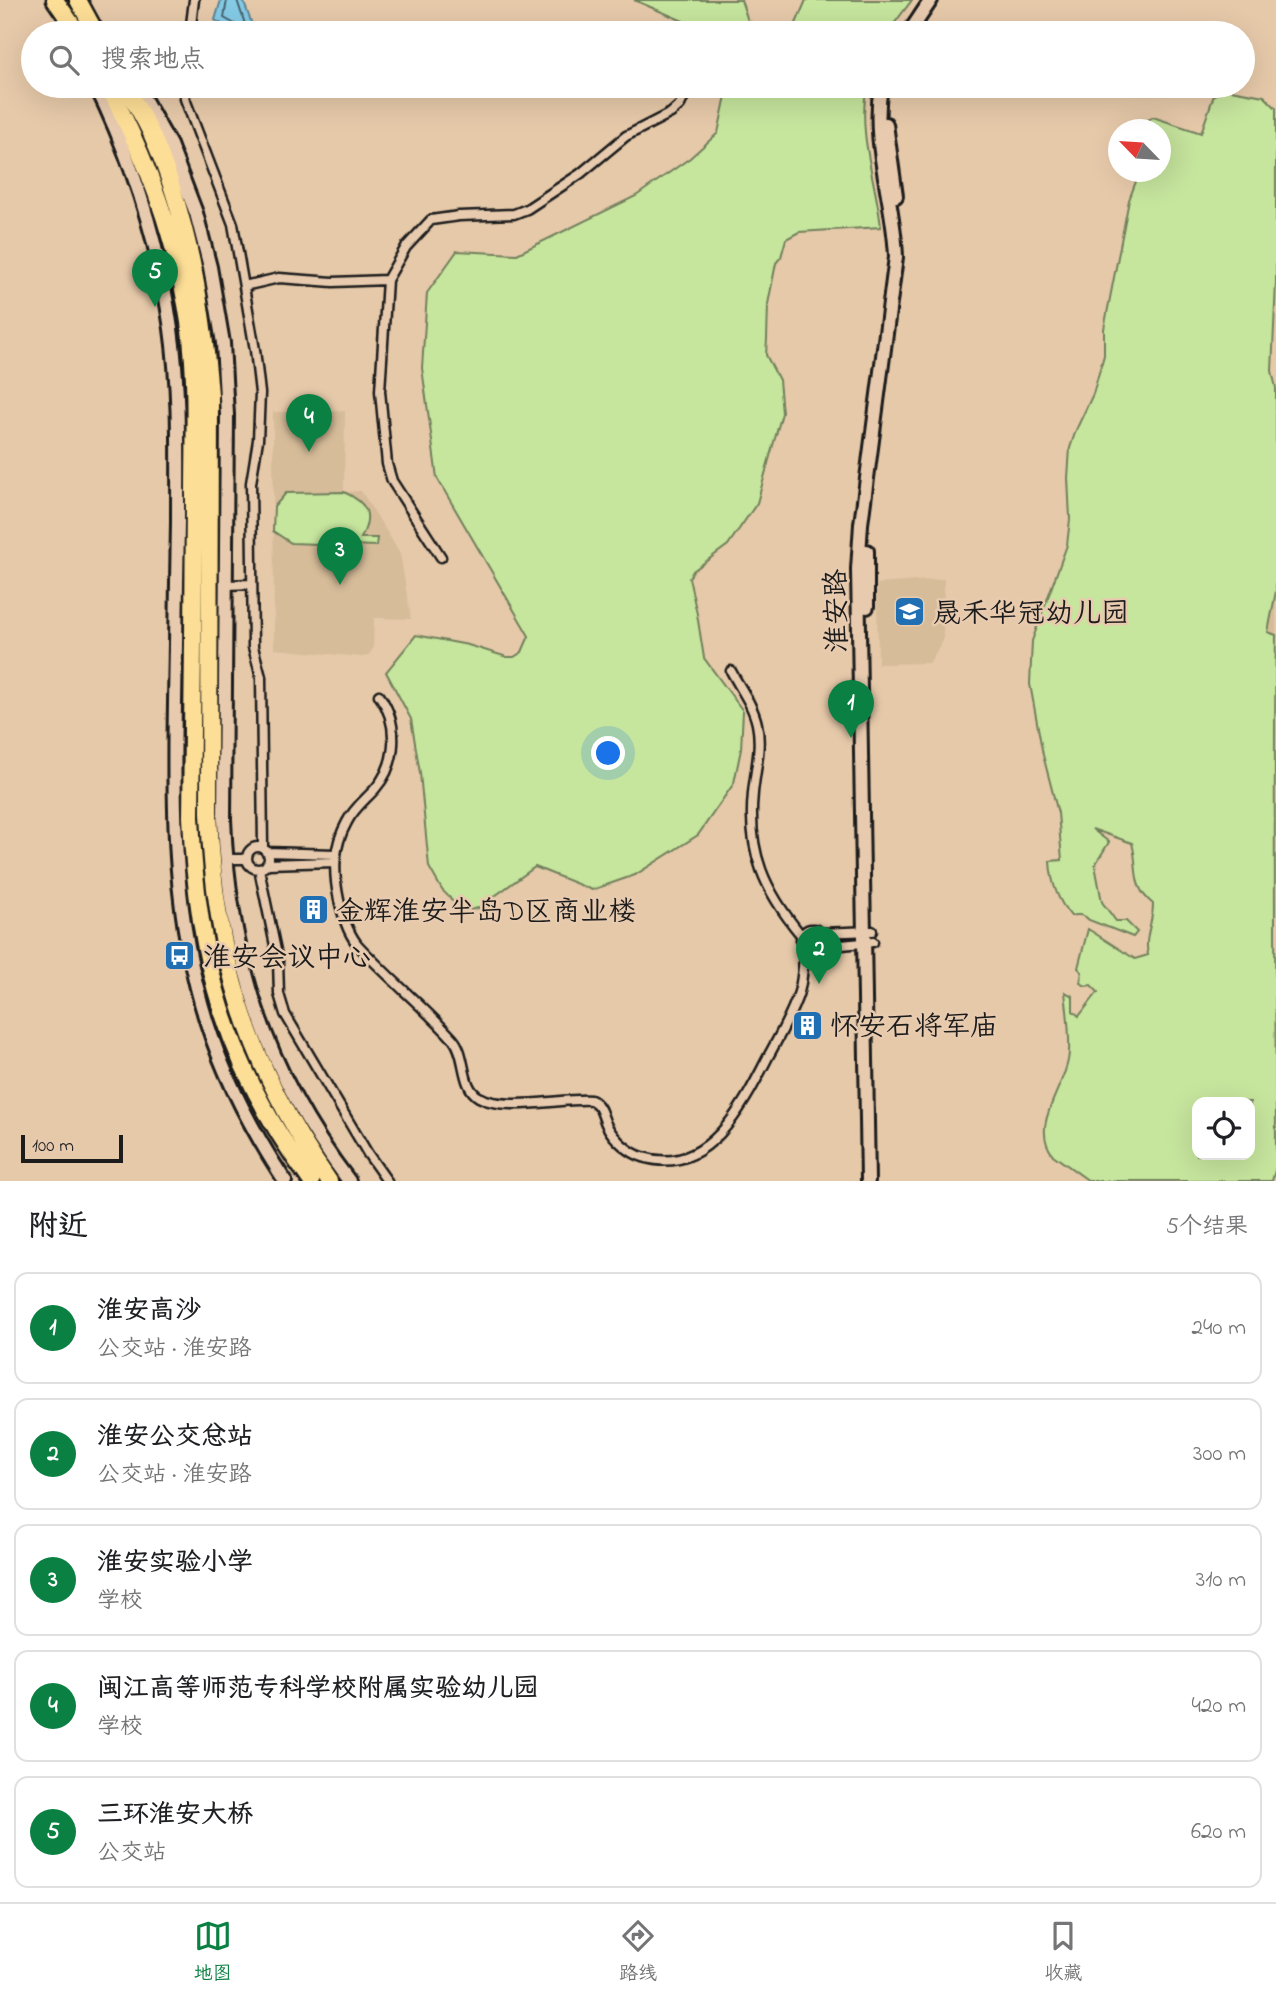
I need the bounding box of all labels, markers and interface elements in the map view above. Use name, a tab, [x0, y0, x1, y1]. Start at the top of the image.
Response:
search box	[21, 21, 1255, 98]
icon: search	[45, 41, 83, 79]
text: 搜索地点	[101, 42, 205, 80]
north arrow	[1108, 119, 1171, 182]
pin: 5	[132, 249, 178, 307]
pin: 4	[286, 394, 332, 452]
pin: 3	[317, 527, 363, 585]
street label: 淮安路	[817, 569, 860, 653]
school or university icon: 晟禾华冠幼儿园	[893, 595, 927, 629]
place label: 晟禾华冠幼儿园	[933, 595, 1129, 636]
pin: 1	[828, 680, 874, 738]
your location	[591, 736, 625, 770]
building icon: 金辉淮安半岛D区商业楼	[296, 893, 330, 927]
place label: 金辉淮安半岛D区商业楼	[336, 893, 637, 934]
pin: 2	[796, 926, 842, 984]
bus stop icon: 淮安会议中心	[163, 939, 197, 973]
place label: 淮安会议中心	[203, 939, 371, 980]
building icon: 怀安石将军庙	[790, 1008, 824, 1042]
place label: 怀安石将军庙	[830, 1008, 998, 1049]
map controls	[1192, 1097, 1255, 1160]
button: locate	[1192, 1097, 1255, 1160]
scale bar	[21, 1132, 122, 1164]
text: 100 m	[32, 1133, 74, 1160]
text: 附近	[28, 1206, 88, 1250]
text: 5个结果	[1166, 1211, 1248, 1244]
text: 淮安高沙	[97, 1293, 201, 1331]
text: 1	[49, 1312, 57, 1345]
text: 240 m	[1192, 1312, 1246, 1345]
text: 公交站 · 淮安路	[97, 1333, 251, 1366]
text: 淮安公交总站	[97, 1419, 253, 1457]
text: 2	[47, 1438, 59, 1471]
text: 300 m	[1193, 1438, 1246, 1471]
text: 公交站 · 淮安路	[97, 1459, 251, 1492]
text: 淮安实验小学	[97, 1545, 253, 1583]
text: 3	[48, 1564, 58, 1597]
text: 310 m	[1196, 1564, 1246, 1597]
text: 学校	[97, 1585, 143, 1618]
text: 闽江高等师范专科学校附属实验幼儿园	[97, 1671, 539, 1709]
text: 4	[48, 1690, 58, 1723]
text: 420 m	[1192, 1690, 1246, 1723]
text: 学校	[97, 1711, 143, 1744]
text: 三环淮安大桥	[97, 1797, 253, 1835]
text: 5	[46, 1816, 60, 1849]
text: 620 m	[1191, 1816, 1246, 1849]
text: 公交站	[97, 1837, 166, 1870]
tab: 地图	[194, 1917, 232, 1988]
tab: 路线	[619, 1917, 657, 1988]
tab: 收藏	[1044, 1917, 1082, 1988]

